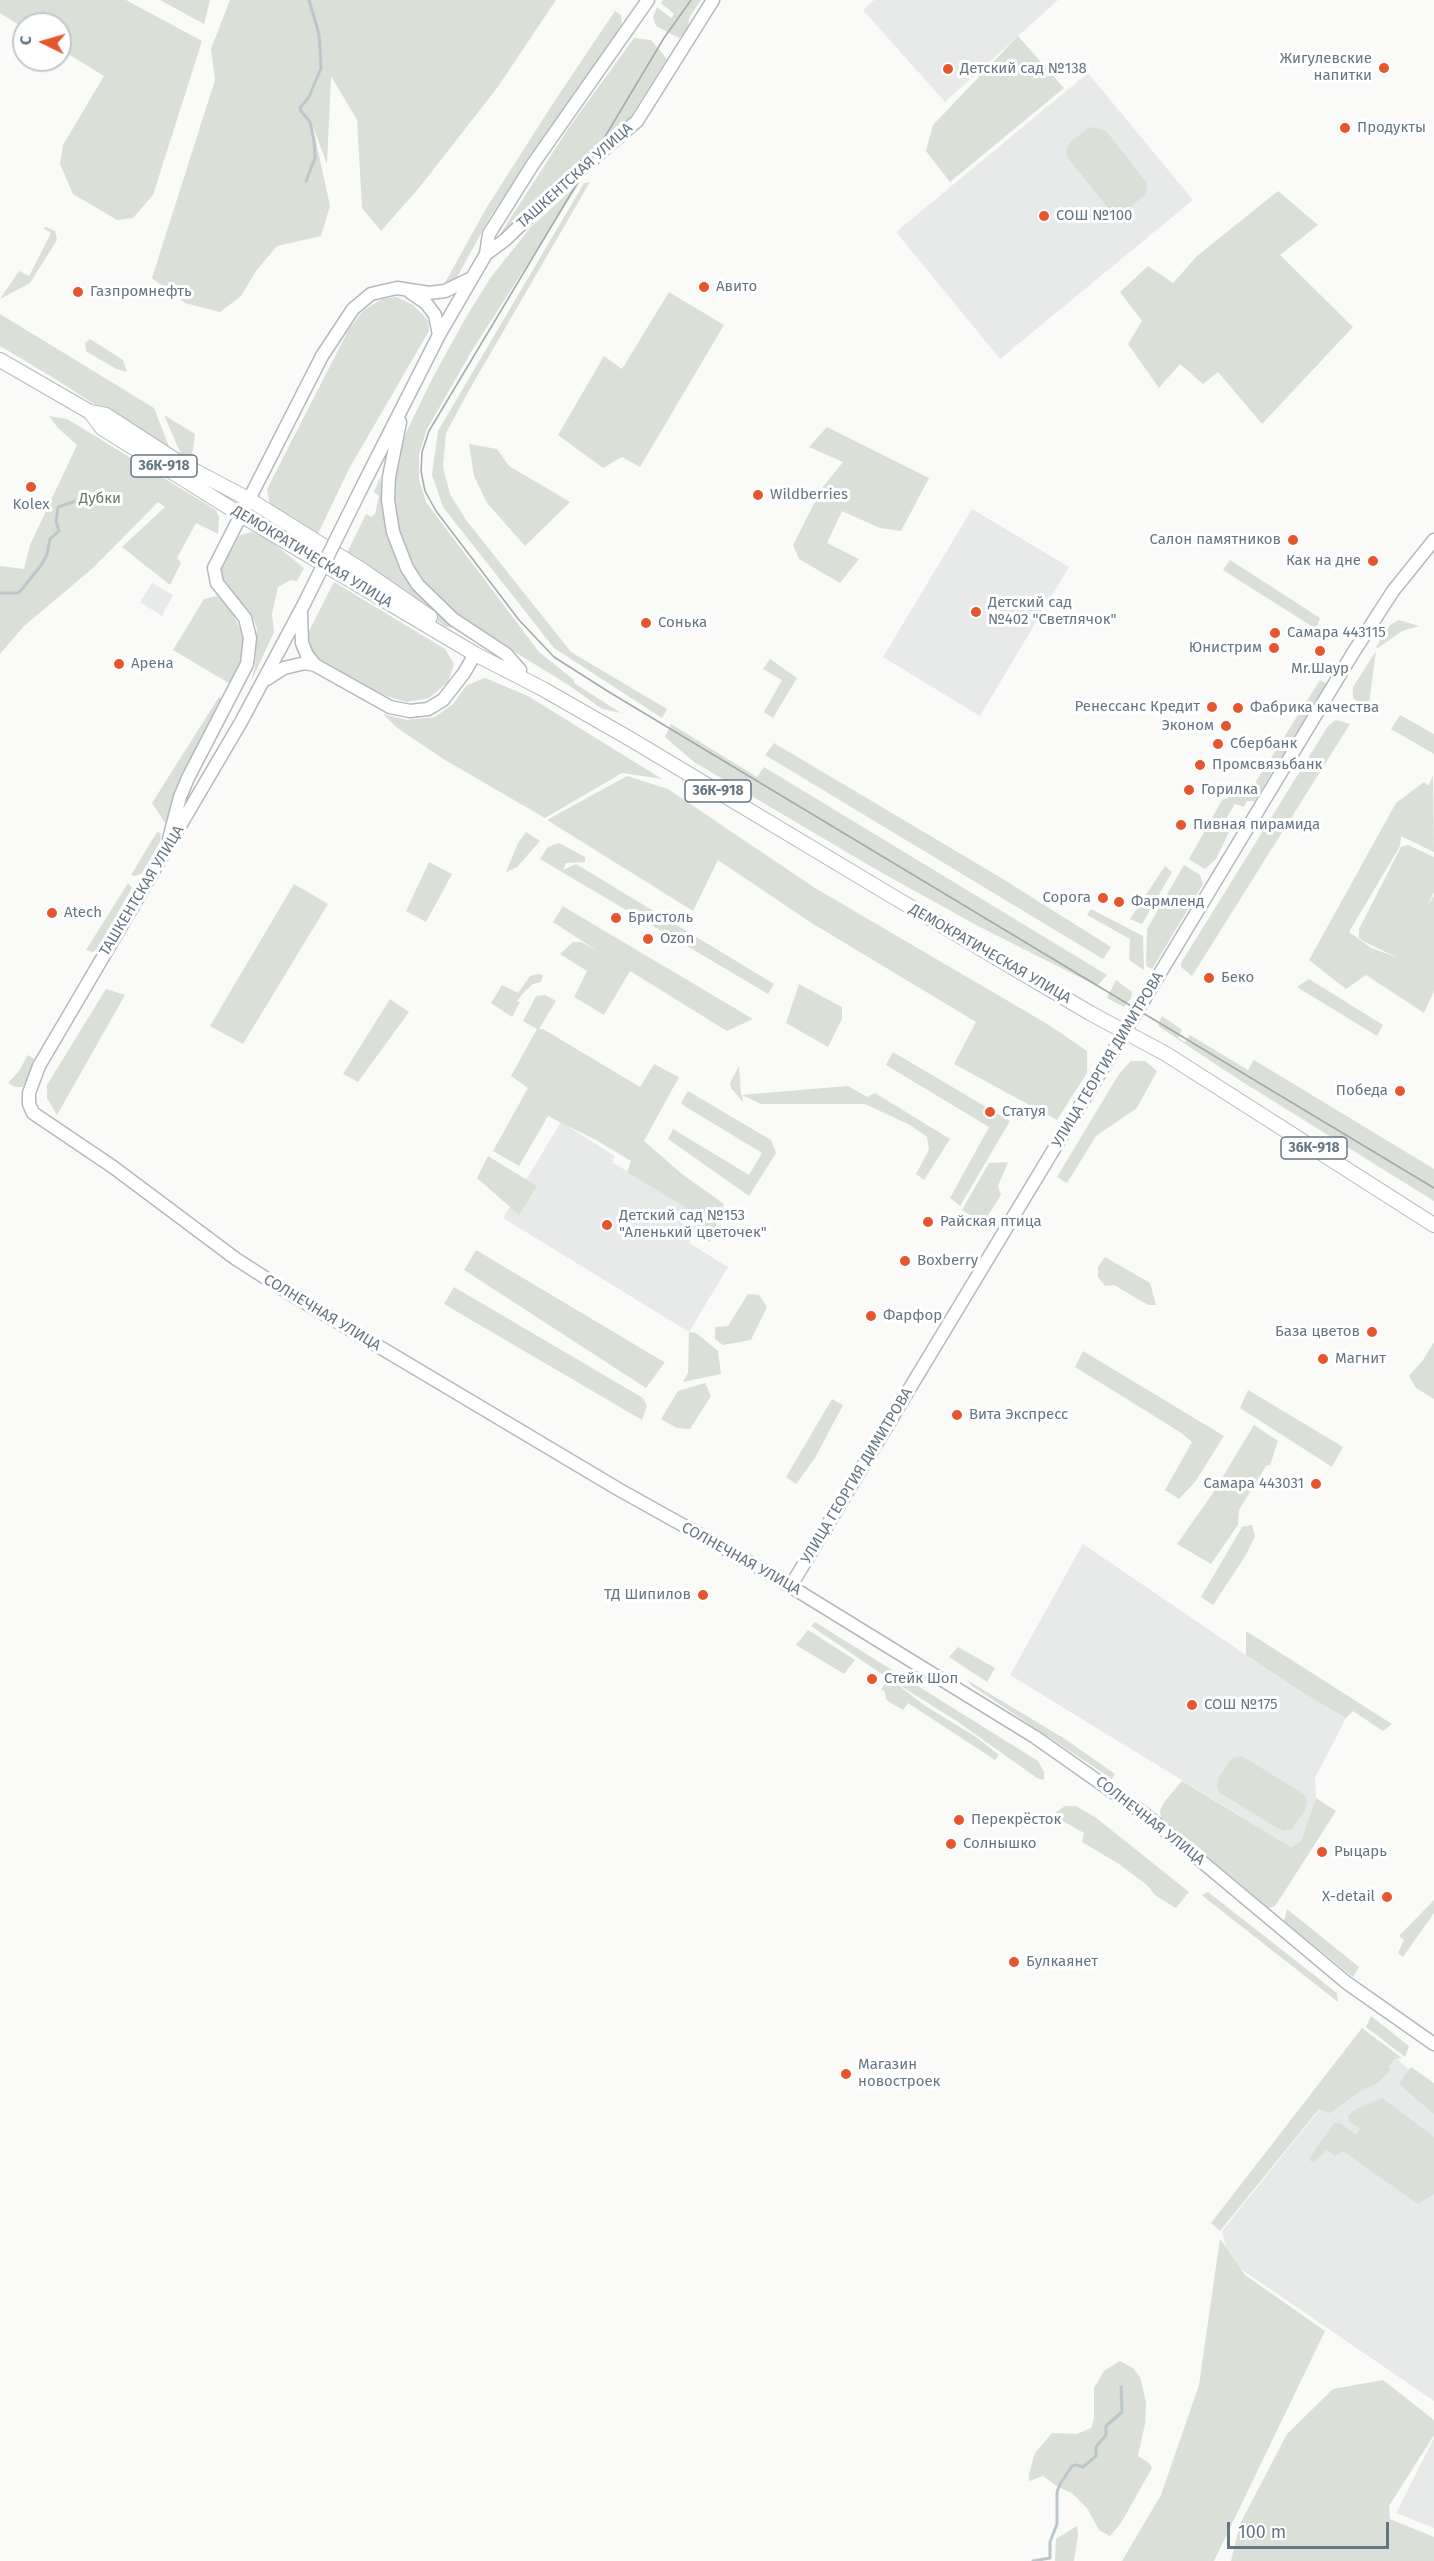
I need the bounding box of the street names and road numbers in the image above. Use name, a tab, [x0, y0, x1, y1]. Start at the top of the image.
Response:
street label: ТАШКЕНТСКАЯ УЛИЦА	[514, 119, 636, 233]
road number: 36К-918	[131, 455, 197, 477]
street label: ДЕМОКРАТИЧЕСКАЯ УЛИЦА	[229, 502, 395, 612]
road number: 36К-918	[685, 780, 751, 802]
street label: ТАШКЕНТСКАЯ УЛИЦА	[96, 822, 188, 960]
street label: ДЕМОКРАТИЧЕСКАЯ УЛИЦА	[906, 900, 1074, 1008]
street label: УЛИЦА ГЕОРГИЯ ДИМИТРОВА	[1048, 969, 1168, 1151]
road number: 36К-918	[1281, 1137, 1347, 1159]
street label: СОЛНЕЧНАЯ УЛИЦА	[260, 1271, 384, 1355]
street label: УЛИЦА ГЕОРГИЯ ДИМИТРОВА	[797, 1385, 917, 1567]
street label: СОЛНЕЧНАЯ УЛИЦА	[678, 1519, 804, 1599]
street label: СОЛНЕЧНАЯ УЛИЦА	[1092, 1773, 1208, 1869]

